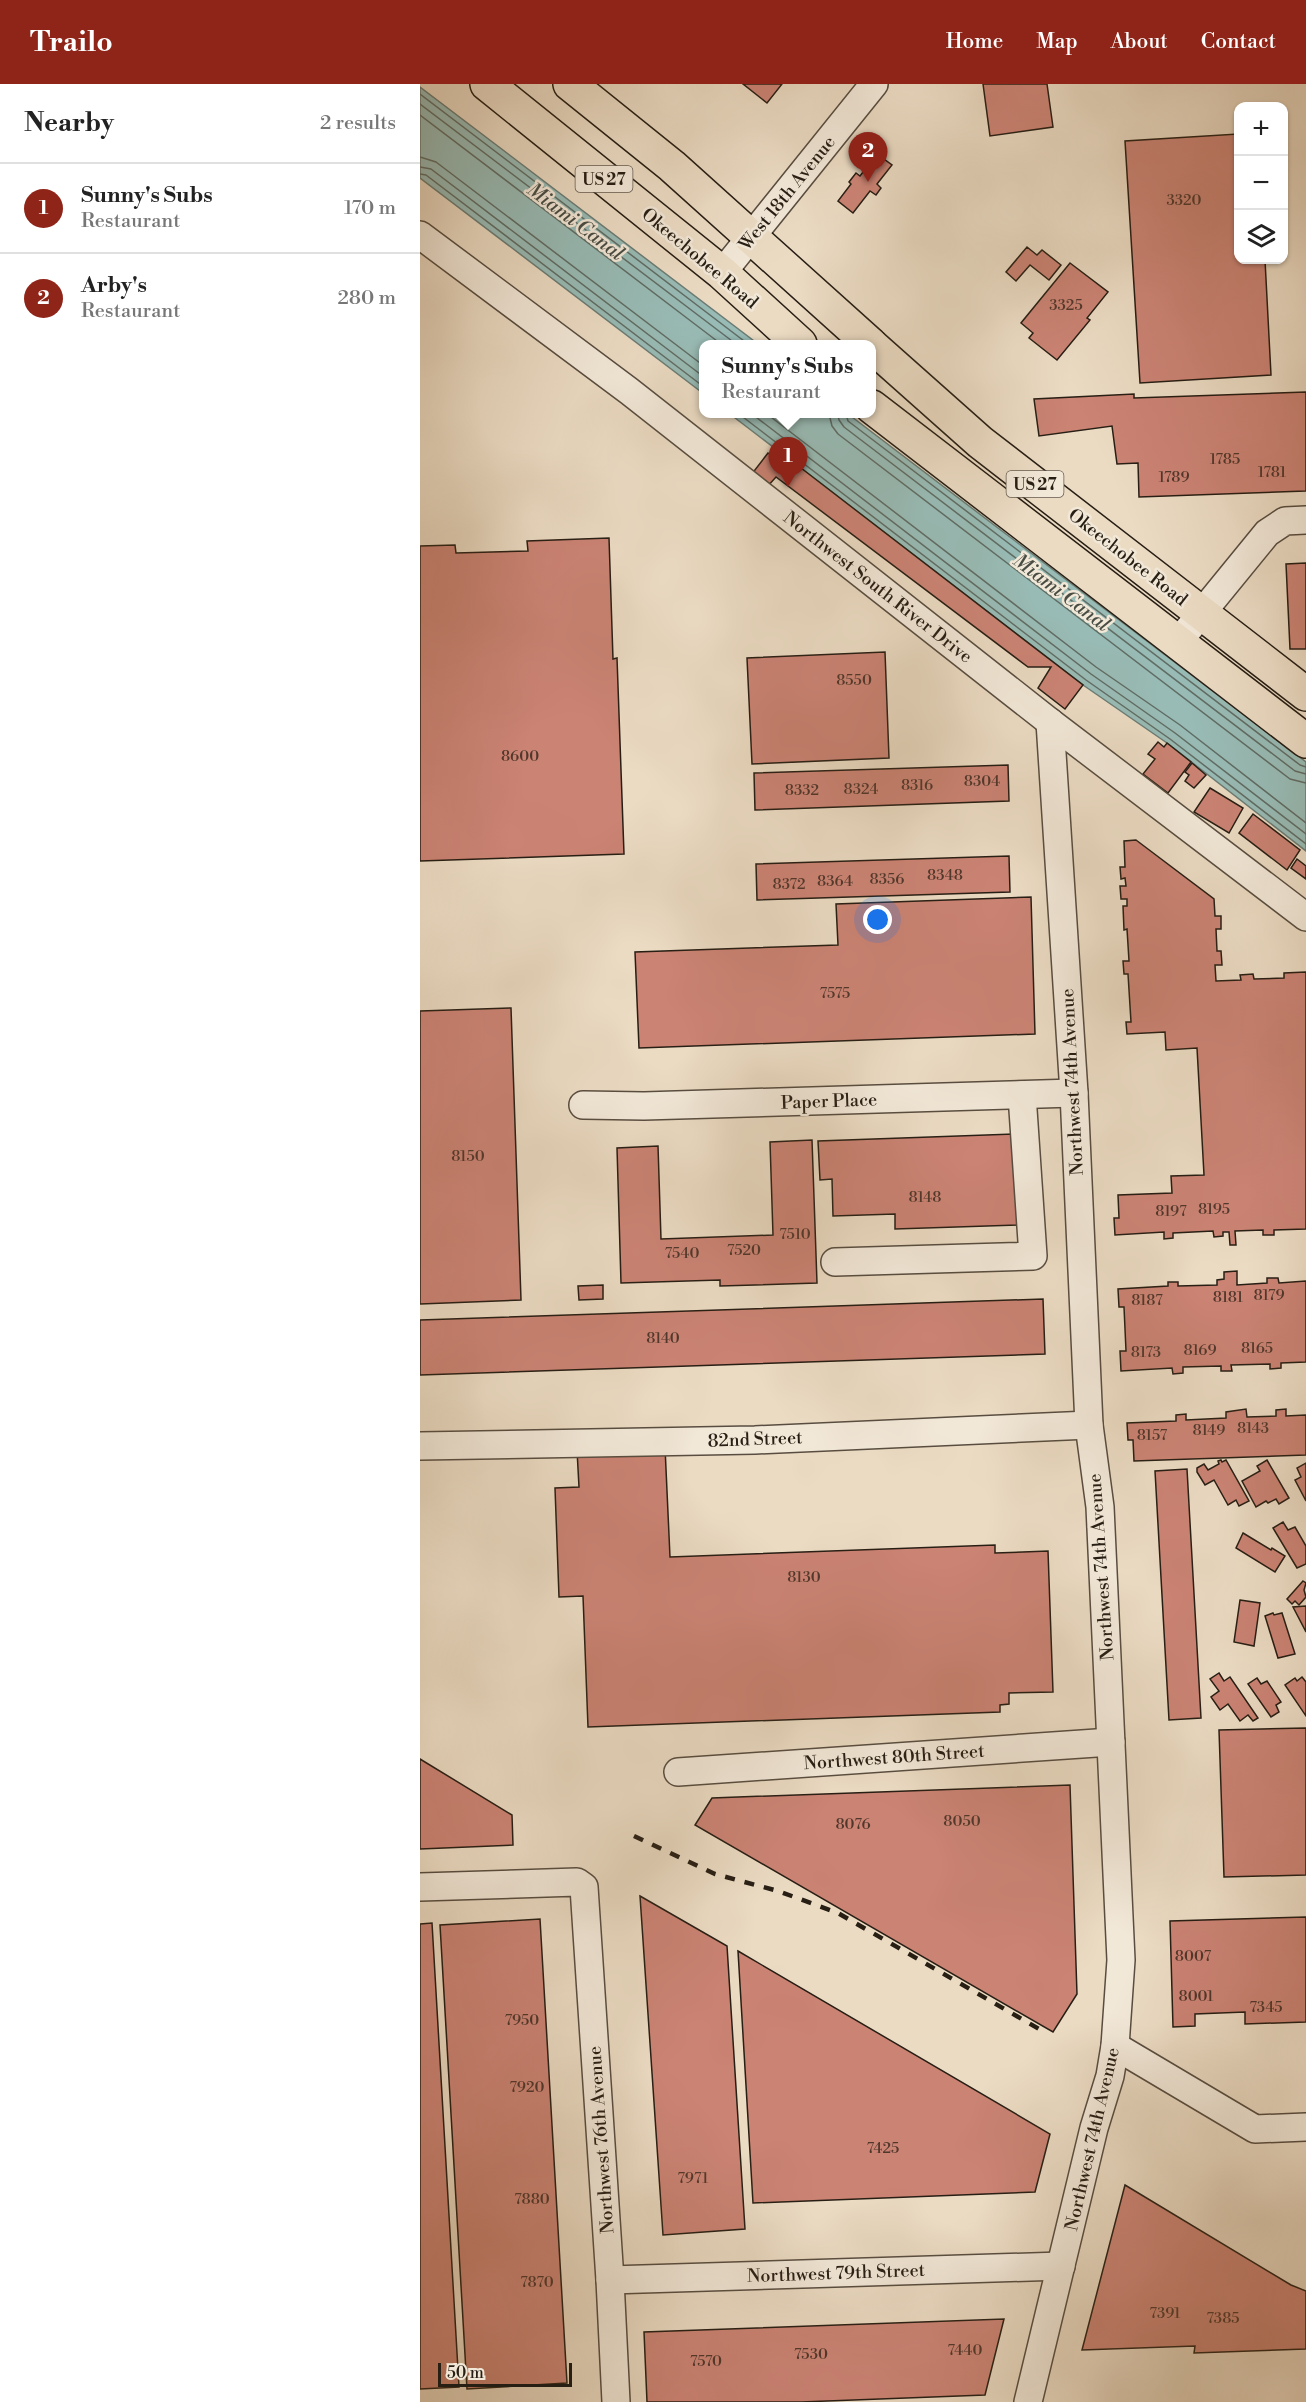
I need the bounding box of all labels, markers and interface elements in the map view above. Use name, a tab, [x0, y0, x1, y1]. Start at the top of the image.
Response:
text: Trailo	[30, 25, 113, 60]
text: Home	[946, 29, 1003, 55]
text: Map	[1036, 29, 1078, 55]
text: About	[1111, 29, 1168, 55]
text: Contact	[1201, 29, 1276, 55]
map controls	[1234, 102, 1288, 264]
button: +	[1234, 102, 1288, 156]
text: Nearby	[24, 107, 114, 139]
text: 2 results	[320, 111, 396, 136]
street label: West 18th Avenue	[733, 131, 841, 256]
pin: 2	[848, 132, 888, 182]
button: −	[1234, 156, 1288, 210]
road number: US 27	[576, 166, 633, 192]
water label: Miami Canal	[522, 178, 629, 267]
text: Sunny's Subs	[81, 182, 213, 209]
house number: 3320	[1166, 191, 1202, 210]
text: 1	[39, 196, 48, 221]
text: 170 m	[344, 196, 396, 221]
street label: Okeechobee Road	[637, 203, 763, 314]
text: Restaurant	[81, 209, 180, 234]
button: layers	[1234, 210, 1288, 264]
text: Arby's	[81, 272, 147, 299]
text: 2	[37, 286, 50, 311]
text: 280 m	[337, 286, 396, 311]
house number: 3325	[1049, 296, 1083, 315]
text: Restaurant	[81, 299, 180, 324]
popup	[699, 340, 876, 418]
text: Sunny's Subs	[722, 353, 853, 380]
text: Restaurant	[722, 380, 821, 405]
pin: 1	[768, 438, 808, 487]
house number: 1785	[1210, 450, 1240, 469]
house number: 1781	[1258, 463, 1287, 482]
house number: 1789	[1158, 468, 1190, 487]
road number: US 27	[1006, 471, 1064, 497]
street label: Okeechobee Road	[1063, 504, 1193, 612]
street label: Northwest South River Drive	[779, 506, 977, 668]
water label: Miami Canal	[1008, 549, 1115, 638]
house number: 8550	[836, 671, 872, 690]
house number: 8600	[501, 747, 539, 766]
house number: 8304	[964, 772, 1000, 791]
house number: 8316	[901, 776, 933, 795]
house number: 8324	[843, 780, 879, 799]
house number: 8332	[785, 781, 819, 800]
house number: 8348	[927, 866, 963, 885]
house number: 8356	[870, 870, 904, 889]
house number: 8364	[817, 872, 853, 891]
house number: 8372	[772, 875, 806, 894]
your location	[863, 905, 892, 934]
house number: 7575	[820, 984, 850, 1003]
street label: Northwest 74th Avenue	[1056, 988, 1089, 1176]
street label: Paper Place	[780, 1088, 878, 1115]
house number: 8150	[451, 1147, 485, 1166]
house number: 8148	[909, 1188, 941, 1207]
house number: 8195	[1198, 1200, 1230, 1219]
house number: 8197	[1155, 1202, 1187, 1221]
house number: 7510	[779, 1225, 811, 1244]
house number: 7520	[727, 1241, 761, 1260]
house number: 7540	[665, 1244, 699, 1263]
house number: 8179	[1254, 1286, 1285, 1305]
house number: 8181	[1213, 1288, 1244, 1307]
house number: 8187	[1131, 1291, 1163, 1310]
house number: 8140	[646, 1329, 680, 1348]
house number: 8165	[1241, 1339, 1273, 1358]
house number: 8169	[1183, 1341, 1217, 1360]
house number: 8173	[1131, 1343, 1161, 1362]
house number: 8143	[1237, 1419, 1269, 1438]
house number: 8149	[1193, 1421, 1225, 1440]
street label: 82nd Street	[707, 1426, 803, 1453]
house number: 8157	[1137, 1426, 1168, 1445]
street label: Northwest 74th Avenue	[1083, 1473, 1120, 1661]
house number: 8130	[787, 1568, 821, 1587]
street label: Northwest 80th Street	[803, 1740, 986, 1775]
house number: 8050	[943, 1812, 981, 1831]
house number: 8076	[835, 1815, 871, 1834]
house number: 8007	[1175, 1947, 1212, 1966]
house number: 8001	[1178, 1987, 1214, 2006]
house number: 7345	[1249, 1998, 1283, 2017]
house number: 7950	[505, 2011, 539, 2030]
street label: Northwest 76th Avenue	[583, 2045, 620, 2235]
street label: Northwest 74th Avenue	[1060, 2045, 1125, 2233]
house number: 7920	[510, 2078, 545, 2097]
house number: 7425	[867, 2139, 899, 2158]
house number: 7971	[678, 2169, 709, 2188]
house number: 7880	[514, 2190, 550, 2209]
street label: Northwest 79th Street	[747, 2259, 926, 2288]
house number: 7870	[520, 2273, 554, 2292]
house number: 7391	[1150, 2304, 1181, 2323]
house number: 7385	[1206, 2309, 1240, 2328]
house number: 7440	[948, 2341, 982, 2360]
house number: 7530	[794, 2345, 828, 2364]
house number: 7570	[690, 2352, 722, 2371]
scale bar	[438, 2360, 572, 2388]
text: 50 m	[447, 2363, 484, 2383]

